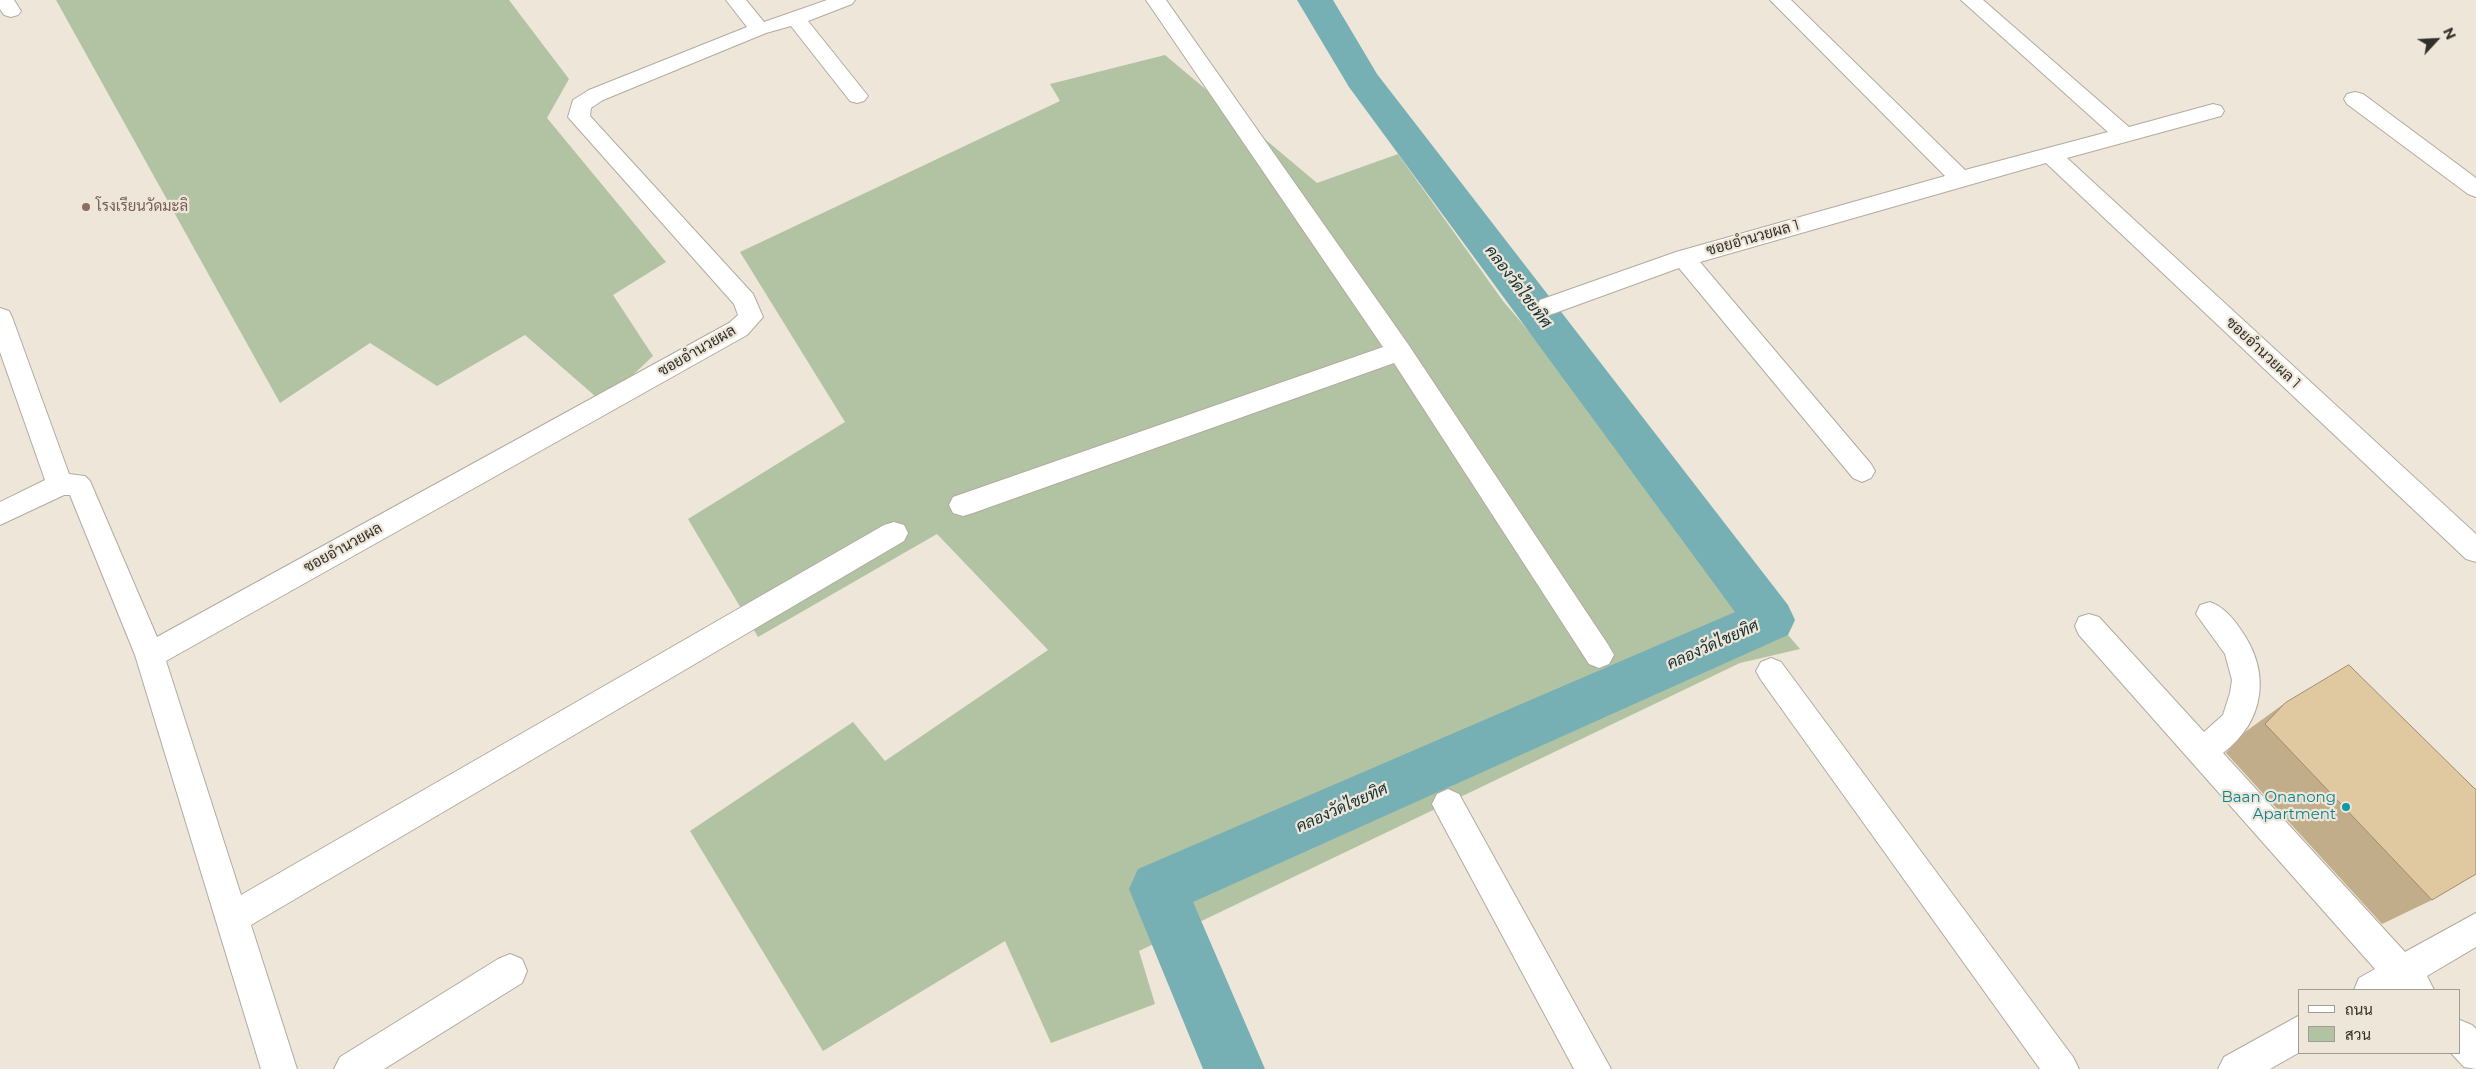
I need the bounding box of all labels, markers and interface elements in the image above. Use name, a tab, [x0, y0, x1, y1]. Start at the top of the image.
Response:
north arrow	[2411, 15, 2461, 65]
text: N	[2439, 25, 2460, 43]
place label: โรงเรียนวัดมะลิ	[96, 198, 188, 216]
marker: โรงเรียนวัดมะลิ	[80, 201, 92, 213]
street label: ซอยอำนวยผล 1	[1704, 216, 1802, 260]
water label: คลองวัดไชยทิศ	[1481, 242, 1555, 332]
street label: ซอยอำนวยผล 1	[2222, 314, 2304, 392]
street label: ซอยอำนวยผล	[655, 322, 739, 380]
street label: ซอยอำนวยผล	[301, 519, 385, 577]
water label: คลองวัดไชยทิศ	[1664, 616, 1762, 674]
water label: คลองวัดไชยทิศ	[1293, 779, 1391, 837]
place label: Baan Onanong Apartment	[2221, 789, 2336, 824]
marker: Baan Onanong Apartment	[2340, 801, 2352, 813]
legend	[2298, 989, 2461, 1054]
text: ถนน	[2345, 1000, 2373, 1019]
text: สวน	[2345, 1025, 2371, 1044]

